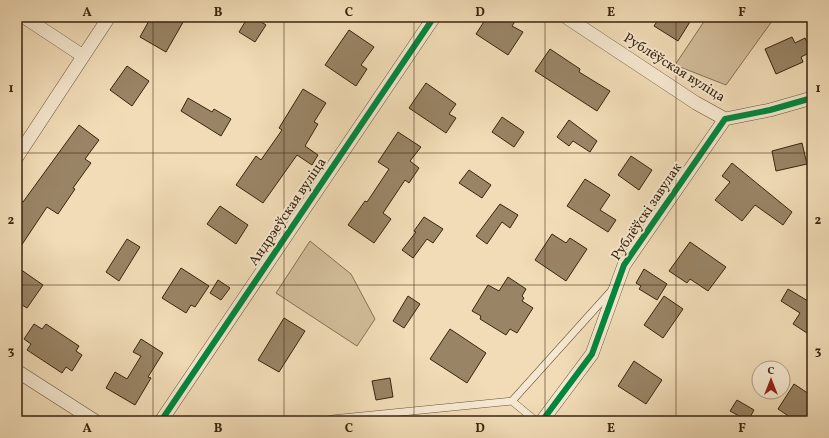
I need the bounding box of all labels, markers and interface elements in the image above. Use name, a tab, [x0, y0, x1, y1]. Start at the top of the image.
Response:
text: A	[82, 4, 92, 22]
text: B	[214, 4, 223, 22]
text: C	[345, 4, 353, 22]
text: D	[475, 4, 485, 22]
text: E	[607, 4, 615, 22]
text: F	[738, 4, 746, 22]
street label: Рублёўская вуліца	[619, 29, 729, 107]
text: 1	[8, 80, 14, 98]
text: 1	[815, 80, 821, 98]
street label: Андрэеўская вуліца	[245, 154, 331, 270]
street label: Рублёўскі завулак	[607, 159, 687, 265]
text: 2	[8, 212, 15, 230]
text: 2	[815, 212, 822, 230]
text: 3	[8, 343, 15, 361]
text: 3	[815, 343, 822, 361]
north arrow	[751, 360, 791, 400]
text: С	[767, 364, 775, 379]
text: A	[82, 420, 92, 438]
text: B	[214, 420, 223, 438]
text: C	[345, 420, 353, 438]
text: D	[475, 420, 485, 438]
text: E	[607, 420, 615, 438]
text: F	[738, 420, 746, 438]

